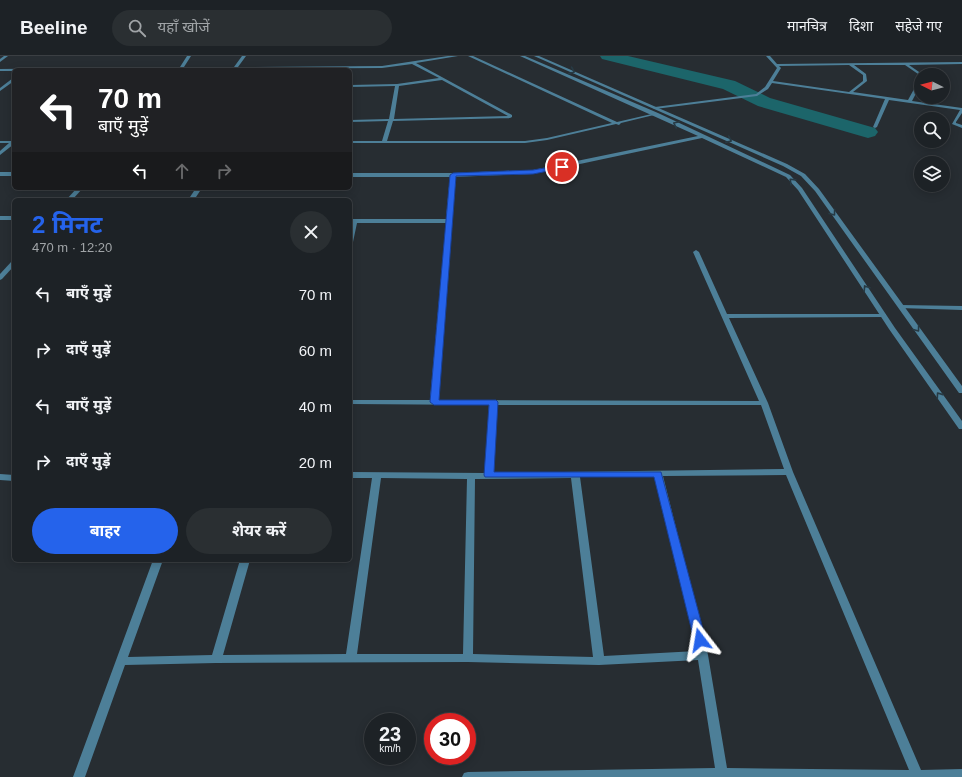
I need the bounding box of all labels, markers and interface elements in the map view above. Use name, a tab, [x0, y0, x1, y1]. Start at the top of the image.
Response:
search box	[112, 10, 392, 46]
text: Beeline	[20, 17, 88, 38]
icon: search	[126, 17, 148, 39]
text: यहाँ खोजें	[158, 18, 210, 35]
text: मानचित्र	[787, 18, 827, 34]
text: दिशा	[849, 18, 873, 34]
text: सहेजे गए	[895, 18, 942, 34]
one-way arrow	[568, 67, 575, 75]
north arrow	[914, 68, 950, 104]
map controls	[914, 68, 950, 192]
text: 70 m	[98, 83, 162, 114]
icon: left	[32, 84, 84, 136]
button: search	[914, 112, 950, 148]
text: बाएँ मुड़ें	[98, 116, 148, 136]
one-way arrow	[673, 121, 680, 129]
one-way arrow	[725, 135, 733, 143]
pin	[545, 150, 579, 184]
icon: arrive	[551, 156, 573, 178]
button: layers	[914, 156, 950, 192]
icon: left	[129, 160, 151, 182]
icon: ahead	[171, 160, 193, 182]
icon: right	[213, 160, 235, 182]
one-way arrow	[789, 178, 797, 186]
one-way arrow	[828, 208, 835, 215]
text: 2 मिनट	[32, 211, 102, 238]
button: close	[290, 211, 332, 253]
text: 470 m · 12:20	[32, 240, 112, 255]
icon: left	[32, 283, 54, 305]
text: बाएँ मुड़ें	[66, 284, 111, 301]
one-way arrow	[863, 285, 871, 292]
text: 70 m	[299, 286, 332, 303]
one-way arrow	[913, 325, 920, 332]
icon: right	[32, 339, 54, 361]
text: दाएँ मुड़ें	[66, 340, 110, 357]
text: 60 m	[299, 342, 332, 359]
one-way arrow	[936, 392, 944, 399]
icon: left	[32, 395, 54, 417]
text: बाएँ मुड़ें	[66, 396, 111, 413]
text: 40 m	[299, 398, 332, 415]
icon: right	[32, 451, 54, 473]
text: दाएँ मुड़ें	[66, 452, 110, 469]
text: 20 m	[299, 454, 332, 471]
button: बाहर	[32, 508, 178, 554]
button: शेयर करें	[186, 508, 332, 554]
position arrow	[679, 619, 721, 661]
speed limit sign: 30	[424, 713, 476, 765]
text: 23	[379, 723, 401, 745]
text: km/h	[379, 743, 401, 754]

